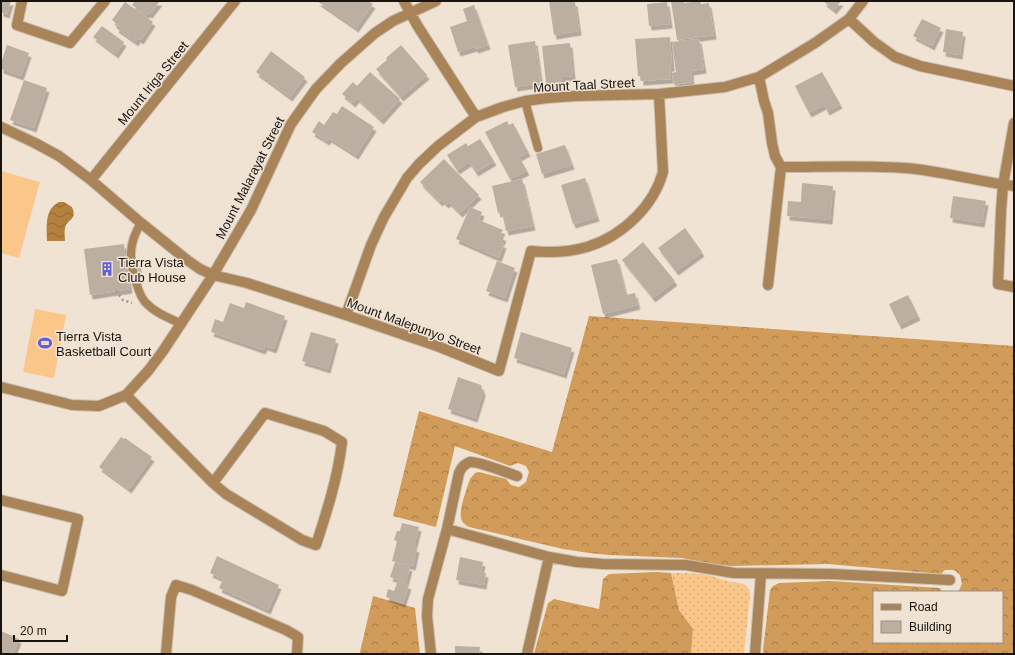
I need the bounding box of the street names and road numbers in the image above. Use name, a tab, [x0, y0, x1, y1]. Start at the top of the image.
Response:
street label: Mount Iriga Street	[115, 38, 192, 128]
street label: Mount Taal Street	[533, 75, 636, 95]
street label: Mount Malarayat Street	[213, 114, 288, 242]
street label: Mount Malepunyo Street	[345, 295, 483, 357]

